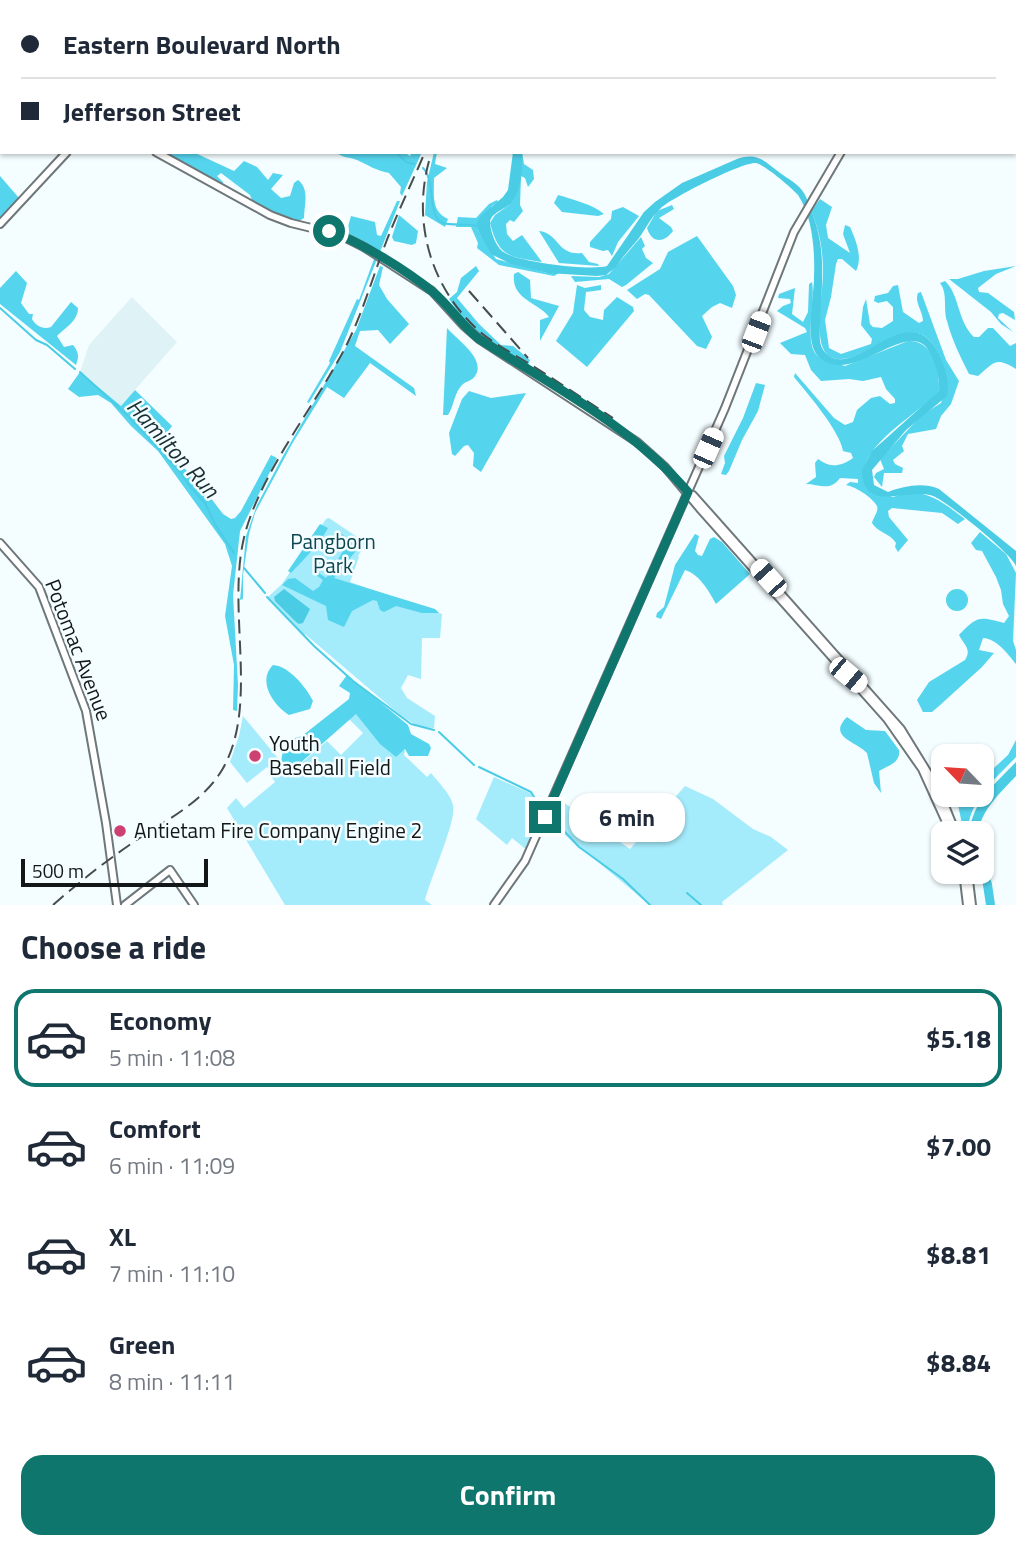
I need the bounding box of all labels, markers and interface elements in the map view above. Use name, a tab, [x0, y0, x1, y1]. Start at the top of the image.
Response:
text: Eastern Boulevard North	[63, 25, 341, 64]
text: Jefferson Street	[63, 92, 241, 131]
route start	[313, 215, 345, 247]
car	[739, 309, 774, 355]
water label: Hamilton Run	[119, 390, 228, 506]
car	[690, 425, 727, 471]
park label: Pangborn Park	[290, 525, 376, 581]
car	[747, 555, 790, 601]
street label: Potomac Avenue	[37, 574, 121, 725]
car	[826, 653, 871, 697]
place label: Youth Baseball Field	[269, 727, 391, 783]
north arrow	[931, 744, 994, 807]
map controls	[931, 744, 994, 884]
marker: Youth Baseball Field	[247, 748, 263, 764]
callout: 6 min	[570, 792, 685, 842]
text: 6 min	[599, 800, 655, 835]
route end	[529, 801, 561, 833]
place label: Antietam Fire Company Engine 2	[134, 814, 422, 846]
button: layers	[931, 821, 994, 884]
marker: Antietam Fire Company Engine 2	[112, 823, 128, 839]
scale bar	[21, 856, 208, 888]
text: 500 m	[32, 856, 84, 885]
text: Choose a ride	[21, 923, 206, 971]
text: Economy	[109, 1001, 211, 1040]
icon: car	[25, 1007, 88, 1070]
text: $5.18	[926, 1019, 991, 1058]
text: 5 min · 11:08	[109, 1040, 235, 1075]
text: Comfort	[109, 1109, 201, 1148]
icon: car	[25, 1115, 88, 1178]
text: $7.00	[926, 1127, 991, 1166]
text: 6 min · 11:09	[109, 1148, 235, 1183]
text: XL	[109, 1217, 136, 1256]
icon: car	[25, 1223, 88, 1286]
text: $8.81	[926, 1235, 991, 1274]
text: 7 min · 11:10	[109, 1256, 235, 1291]
text: Green	[109, 1325, 175, 1364]
icon: car	[25, 1331, 88, 1394]
text: $8.84	[926, 1343, 991, 1382]
text: 8 min · 11:11	[109, 1364, 235, 1399]
button: Confirm	[21, 1455, 995, 1535]

